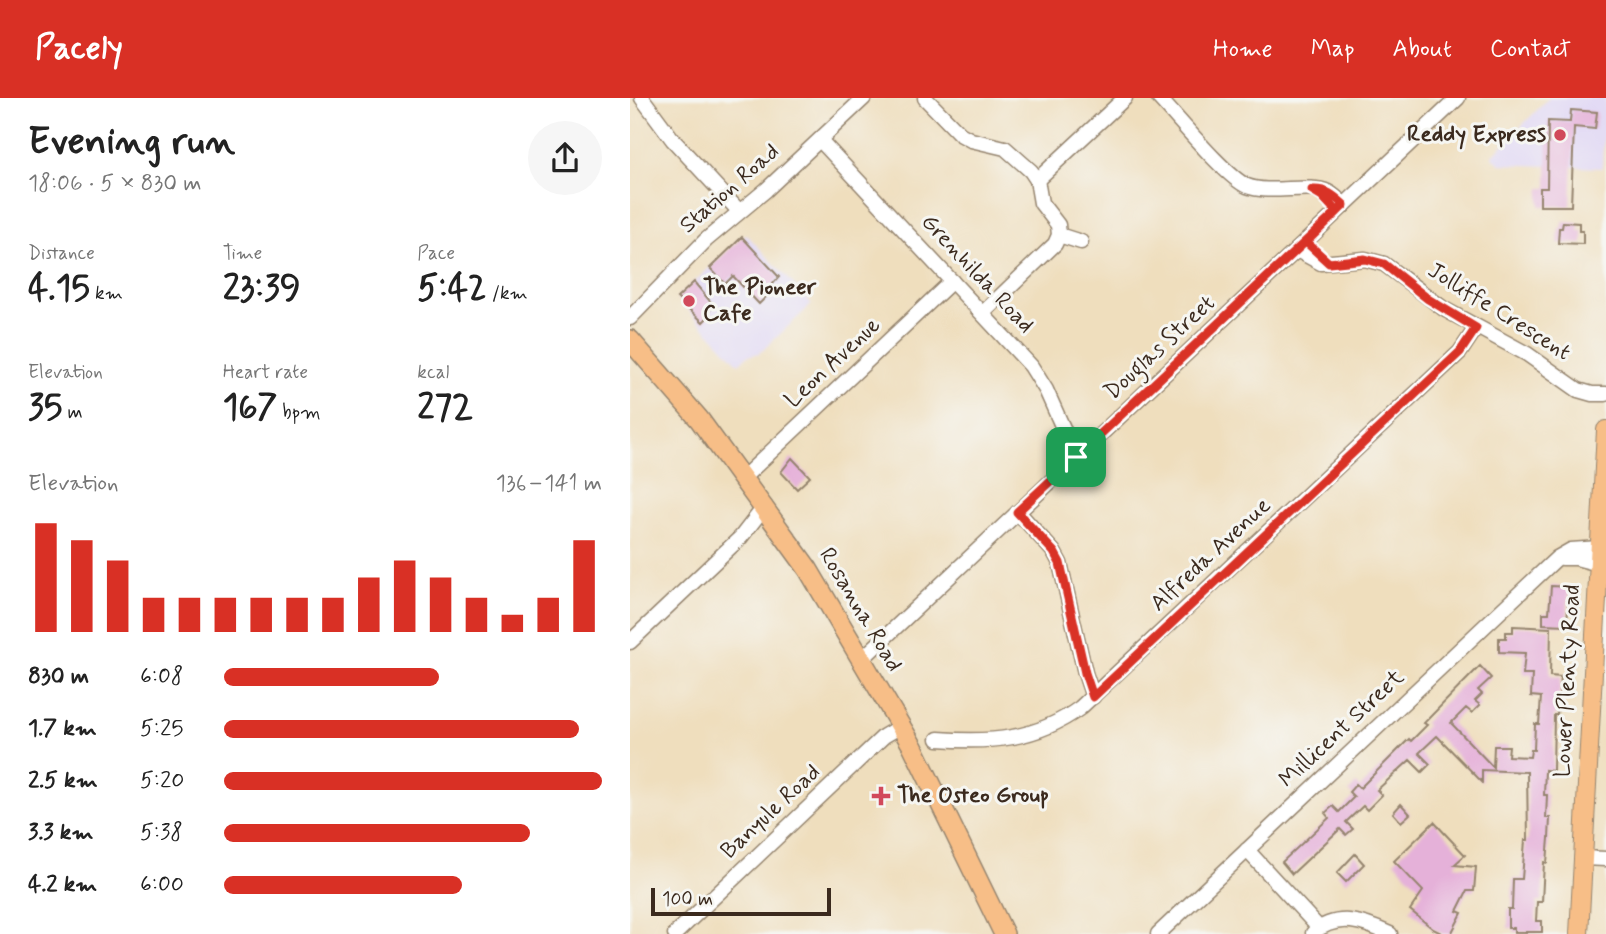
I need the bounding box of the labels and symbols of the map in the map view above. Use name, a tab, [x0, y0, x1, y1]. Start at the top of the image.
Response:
place label: Reddy Express	[1407, 120, 1546, 150]
marker: Reddy Express	[1552, 127, 1568, 143]
street label: Station Road	[674, 137, 786, 241]
street label: Grenhilda Road	[914, 208, 1040, 340]
street label: Jolliffe Crescent	[1422, 256, 1576, 368]
place label: The Pioneer Cafe	[703, 273, 818, 329]
street label: Douglas Street	[1098, 289, 1223, 409]
marker: The Pioneer Cafe	[681, 293, 697, 309]
street label: Leon Avenue	[779, 311, 887, 415]
pin	[1046, 427, 1106, 487]
street label: Alfreda Avenue	[1144, 491, 1278, 619]
street label: Rosanna Road	[811, 542, 909, 678]
street label: Lower Plenty Road	[1548, 584, 1588, 778]
street label: Millicent Street	[1273, 663, 1411, 795]
street label: Banyule Road	[715, 758, 827, 866]
place label: The Osteo Group	[897, 781, 1049, 811]
marker: The Osteo Group	[871, 786, 891, 806]
scale bar	[651, 885, 831, 917]

